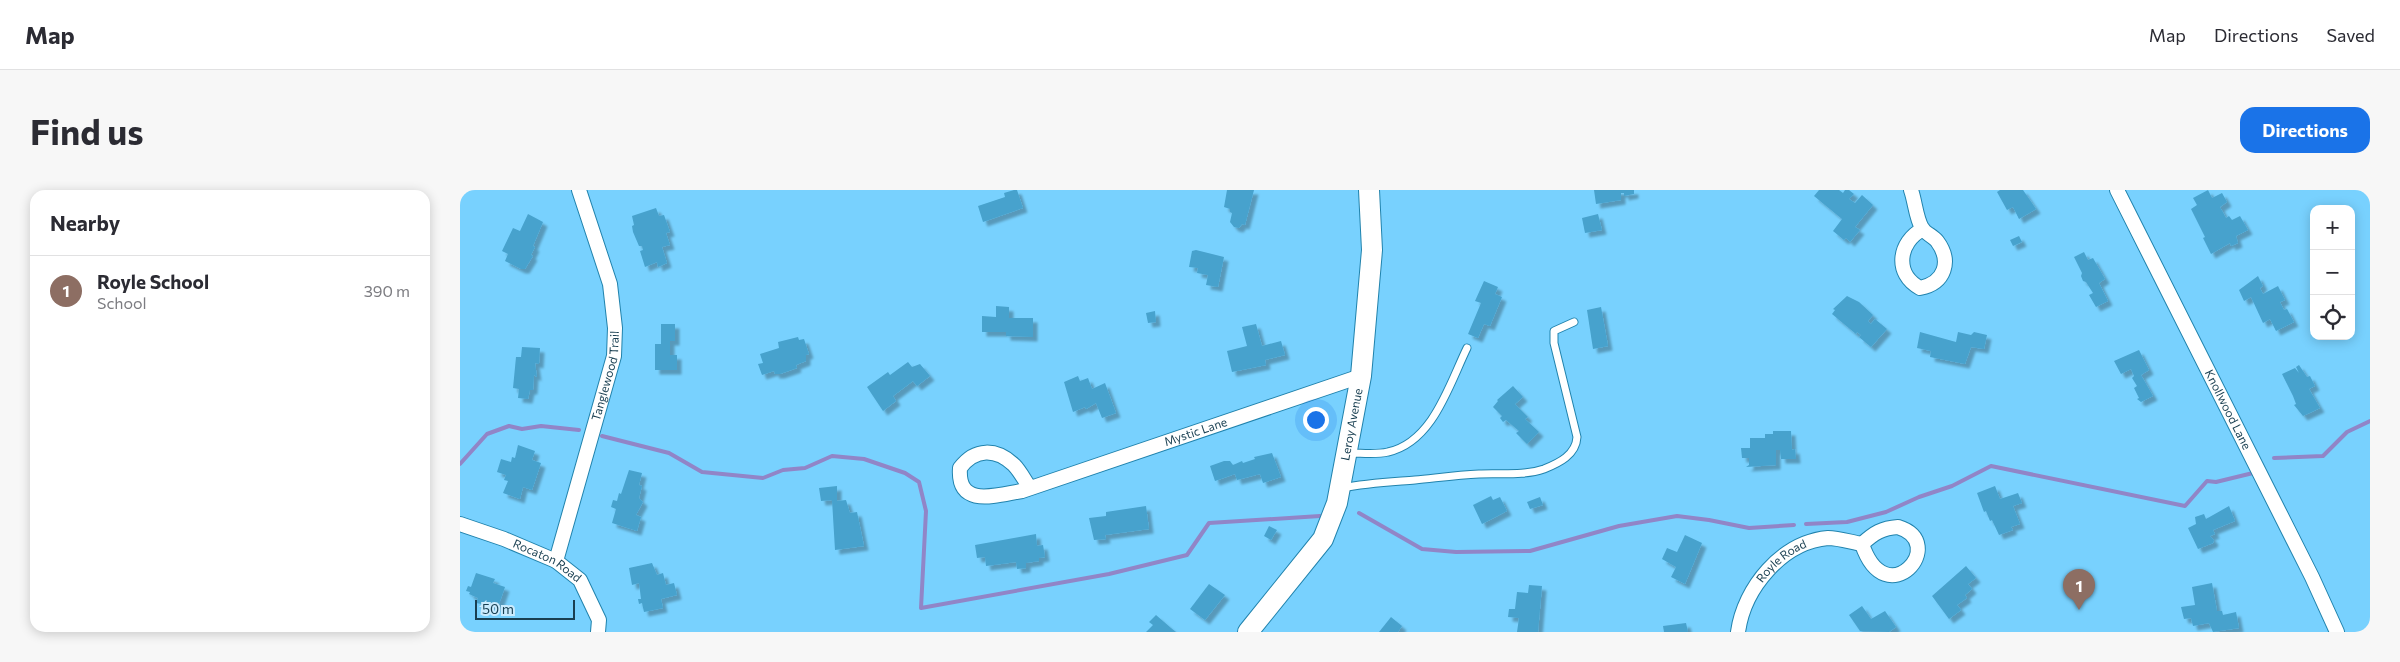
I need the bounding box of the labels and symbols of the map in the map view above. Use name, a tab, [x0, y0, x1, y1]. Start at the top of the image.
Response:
street label: Tanglewood Trail	[588, 331, 621, 422]
street label: Knollwood Lane	[2203, 367, 2255, 452]
street label: Leroy Avenue	[1337, 387, 1365, 462]
your location	[1303, 407, 1329, 433]
street label: Mystic Lane	[1162, 414, 1229, 448]
street label: Rocaton Road	[511, 536, 585, 584]
street label: Royle Road	[1753, 536, 1808, 585]
pin: 1	[2063, 569, 2095, 610]
scale bar	[475, 597, 575, 620]

